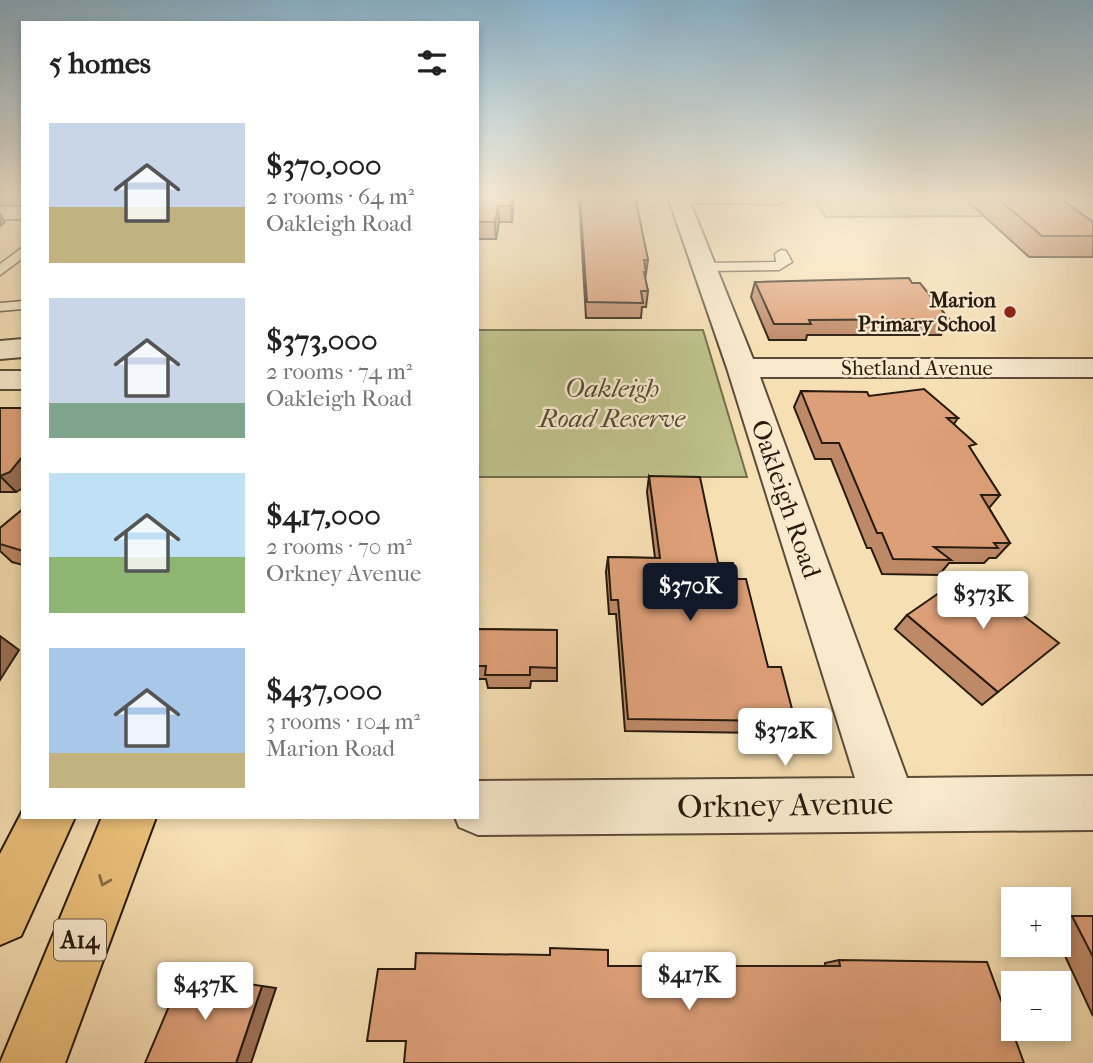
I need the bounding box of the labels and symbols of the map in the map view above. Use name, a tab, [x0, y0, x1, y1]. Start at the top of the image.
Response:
place label: Marion Primary School	[858, 288, 997, 336]
marker: Marion Primary School	[1002, 304, 1018, 320]
street label: Shetland Avenue	[841, 356, 993, 380]
park label: Oakleigh Road Reserve	[537, 373, 687, 434]
street label: Oakleigh Road	[744, 416, 828, 583]
pin: $370K	[641, 564, 739, 623]
pin: $373K	[934, 572, 1032, 631]
pin: $372K	[736, 708, 834, 768]
street label: Orkney Avenue	[677, 785, 894, 825]
one-way arrow	[98, 874, 112, 886]
road number: A14	[54, 920, 106, 960]
pin: $417K	[640, 953, 738, 1012]
pin: $437K	[156, 962, 254, 1022]

